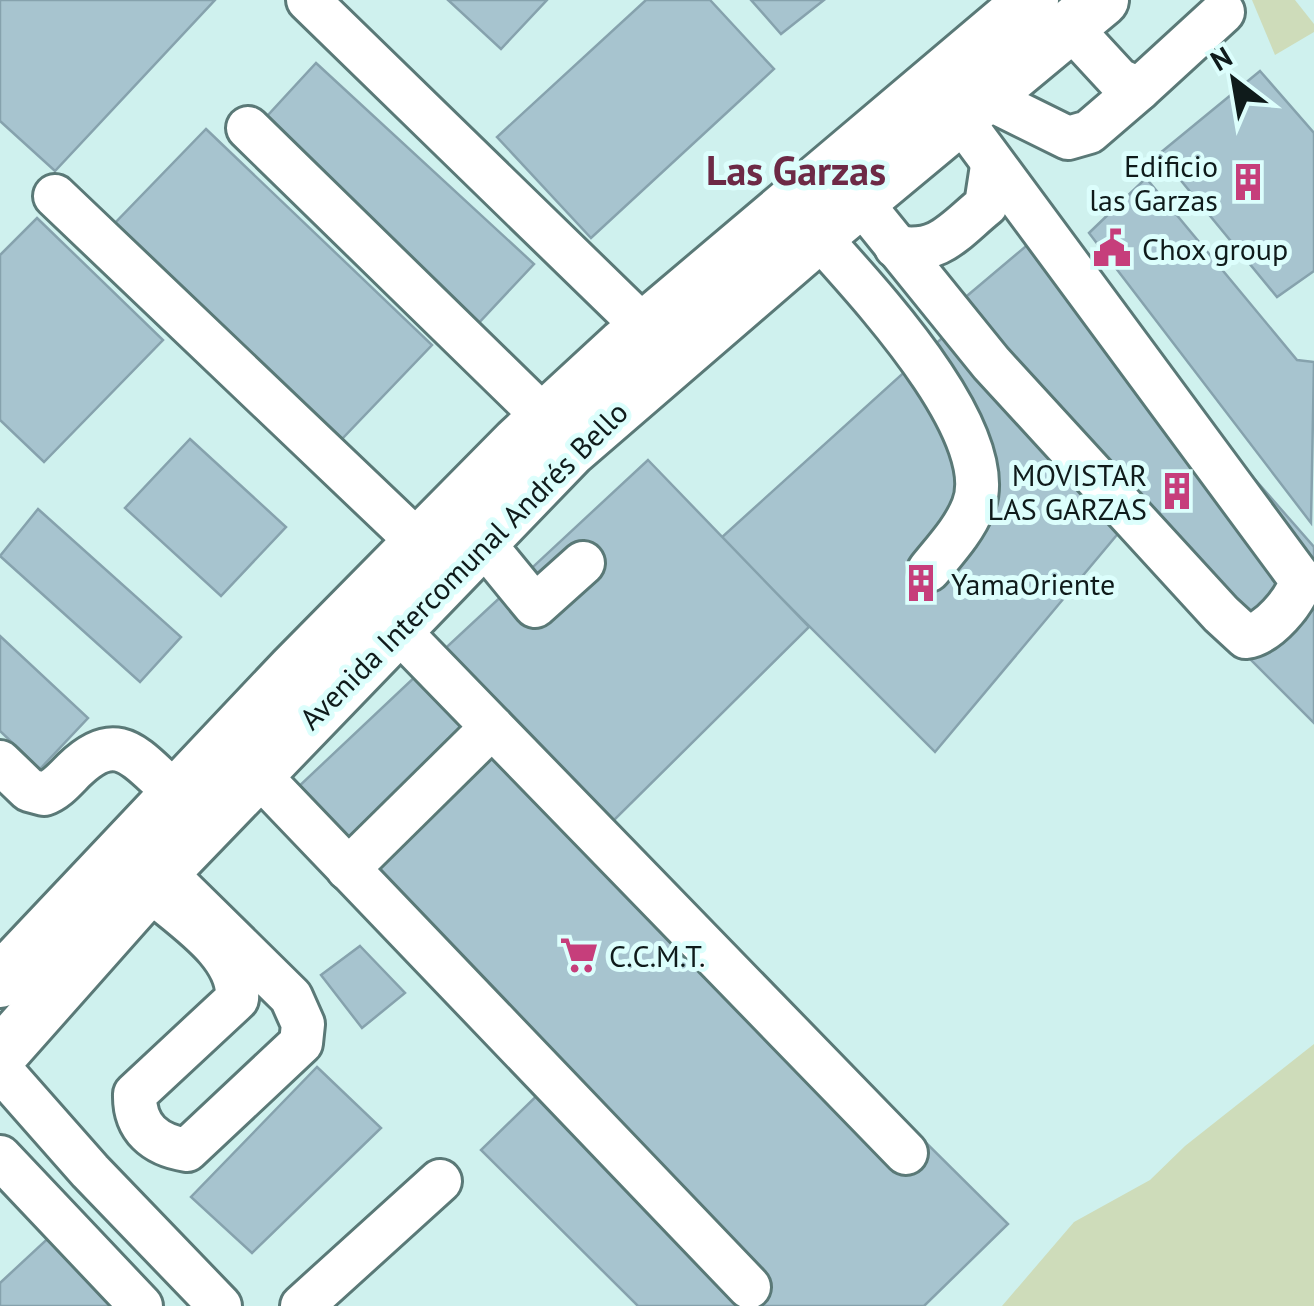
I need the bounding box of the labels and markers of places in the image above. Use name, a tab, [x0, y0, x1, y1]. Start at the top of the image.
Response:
place label: Edificio las Garzas	[1089, 146, 1218, 219]
building icon: Edificio las Garzas	[1227, 161, 1269, 203]
public building icon: Chox group	[1091, 227, 1133, 269]
place label: Chox group	[1142, 229, 1288, 268]
place label: MOVISTAR LAS GARZAS	[988, 455, 1147, 528]
building icon: MOVISTAR LAS GARZAS	[1156, 470, 1198, 512]
building icon: YamaOriente	[900, 562, 942, 604]
place label: YamaOriente	[951, 564, 1115, 603]
supermarket icon: C.C.M.T.	[558, 934, 600, 976]
place label: C.C.M.T.	[609, 936, 705, 975]

